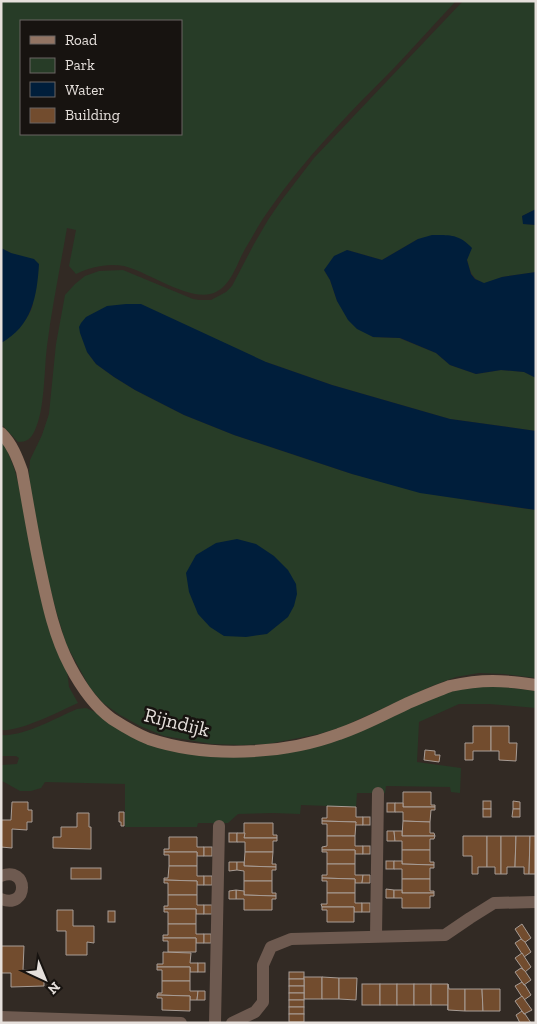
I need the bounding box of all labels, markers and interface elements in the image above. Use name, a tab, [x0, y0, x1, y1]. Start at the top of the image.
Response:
legend	[20, 20, 182, 135]
text: Road	[65, 31, 98, 49]
text: Park	[65, 56, 95, 74]
text: Water	[65, 81, 105, 99]
text: Building	[65, 106, 120, 124]
street label: Rijndijk	[142, 702, 213, 742]
north arrow	[20, 954, 70, 1004]
text: N	[44, 978, 63, 998]

